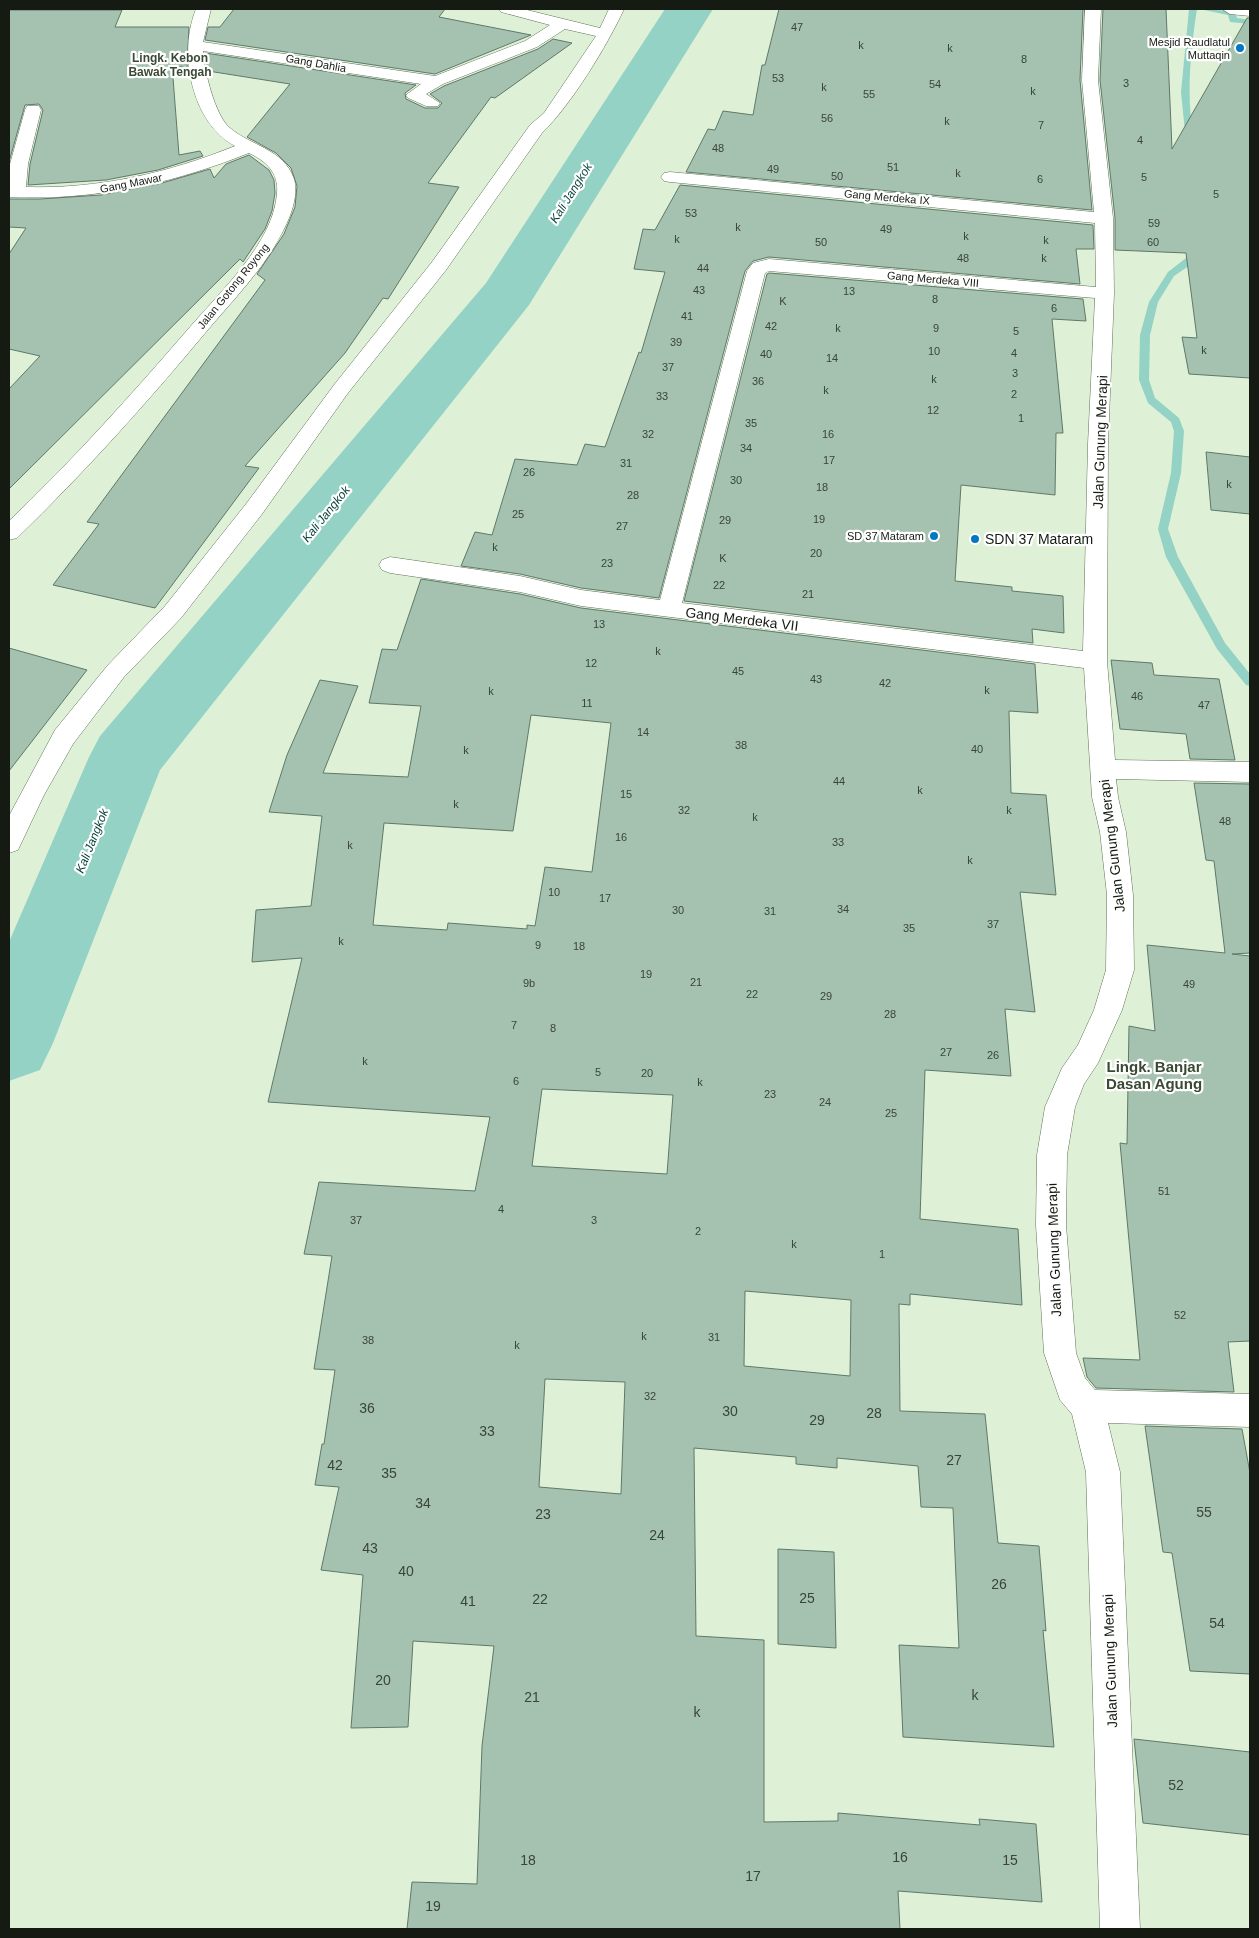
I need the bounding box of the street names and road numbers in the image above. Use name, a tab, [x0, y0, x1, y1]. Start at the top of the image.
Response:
street label: Gang Dahlia	[285, 52, 348, 74]
street label: Gang Mawar	[99, 171, 163, 195]
street label: Gang Merdeka IX	[844, 187, 931, 207]
street label: Jalan Gotong Royong	[195, 241, 271, 331]
street label: Gang Merdeka VIII	[886, 269, 980, 289]
street label: Jalan Gunung Merapi	[1090, 375, 1110, 509]
street label: Gang Merdeka VII	[685, 604, 799, 634]
street label: Jalan Gunung Merapi	[1096, 779, 1128, 913]
street label: Jalan Gunung Merapi	[1044, 1183, 1064, 1317]
street label: Jalan Gunung Merapi	[1100, 1594, 1120, 1728]

